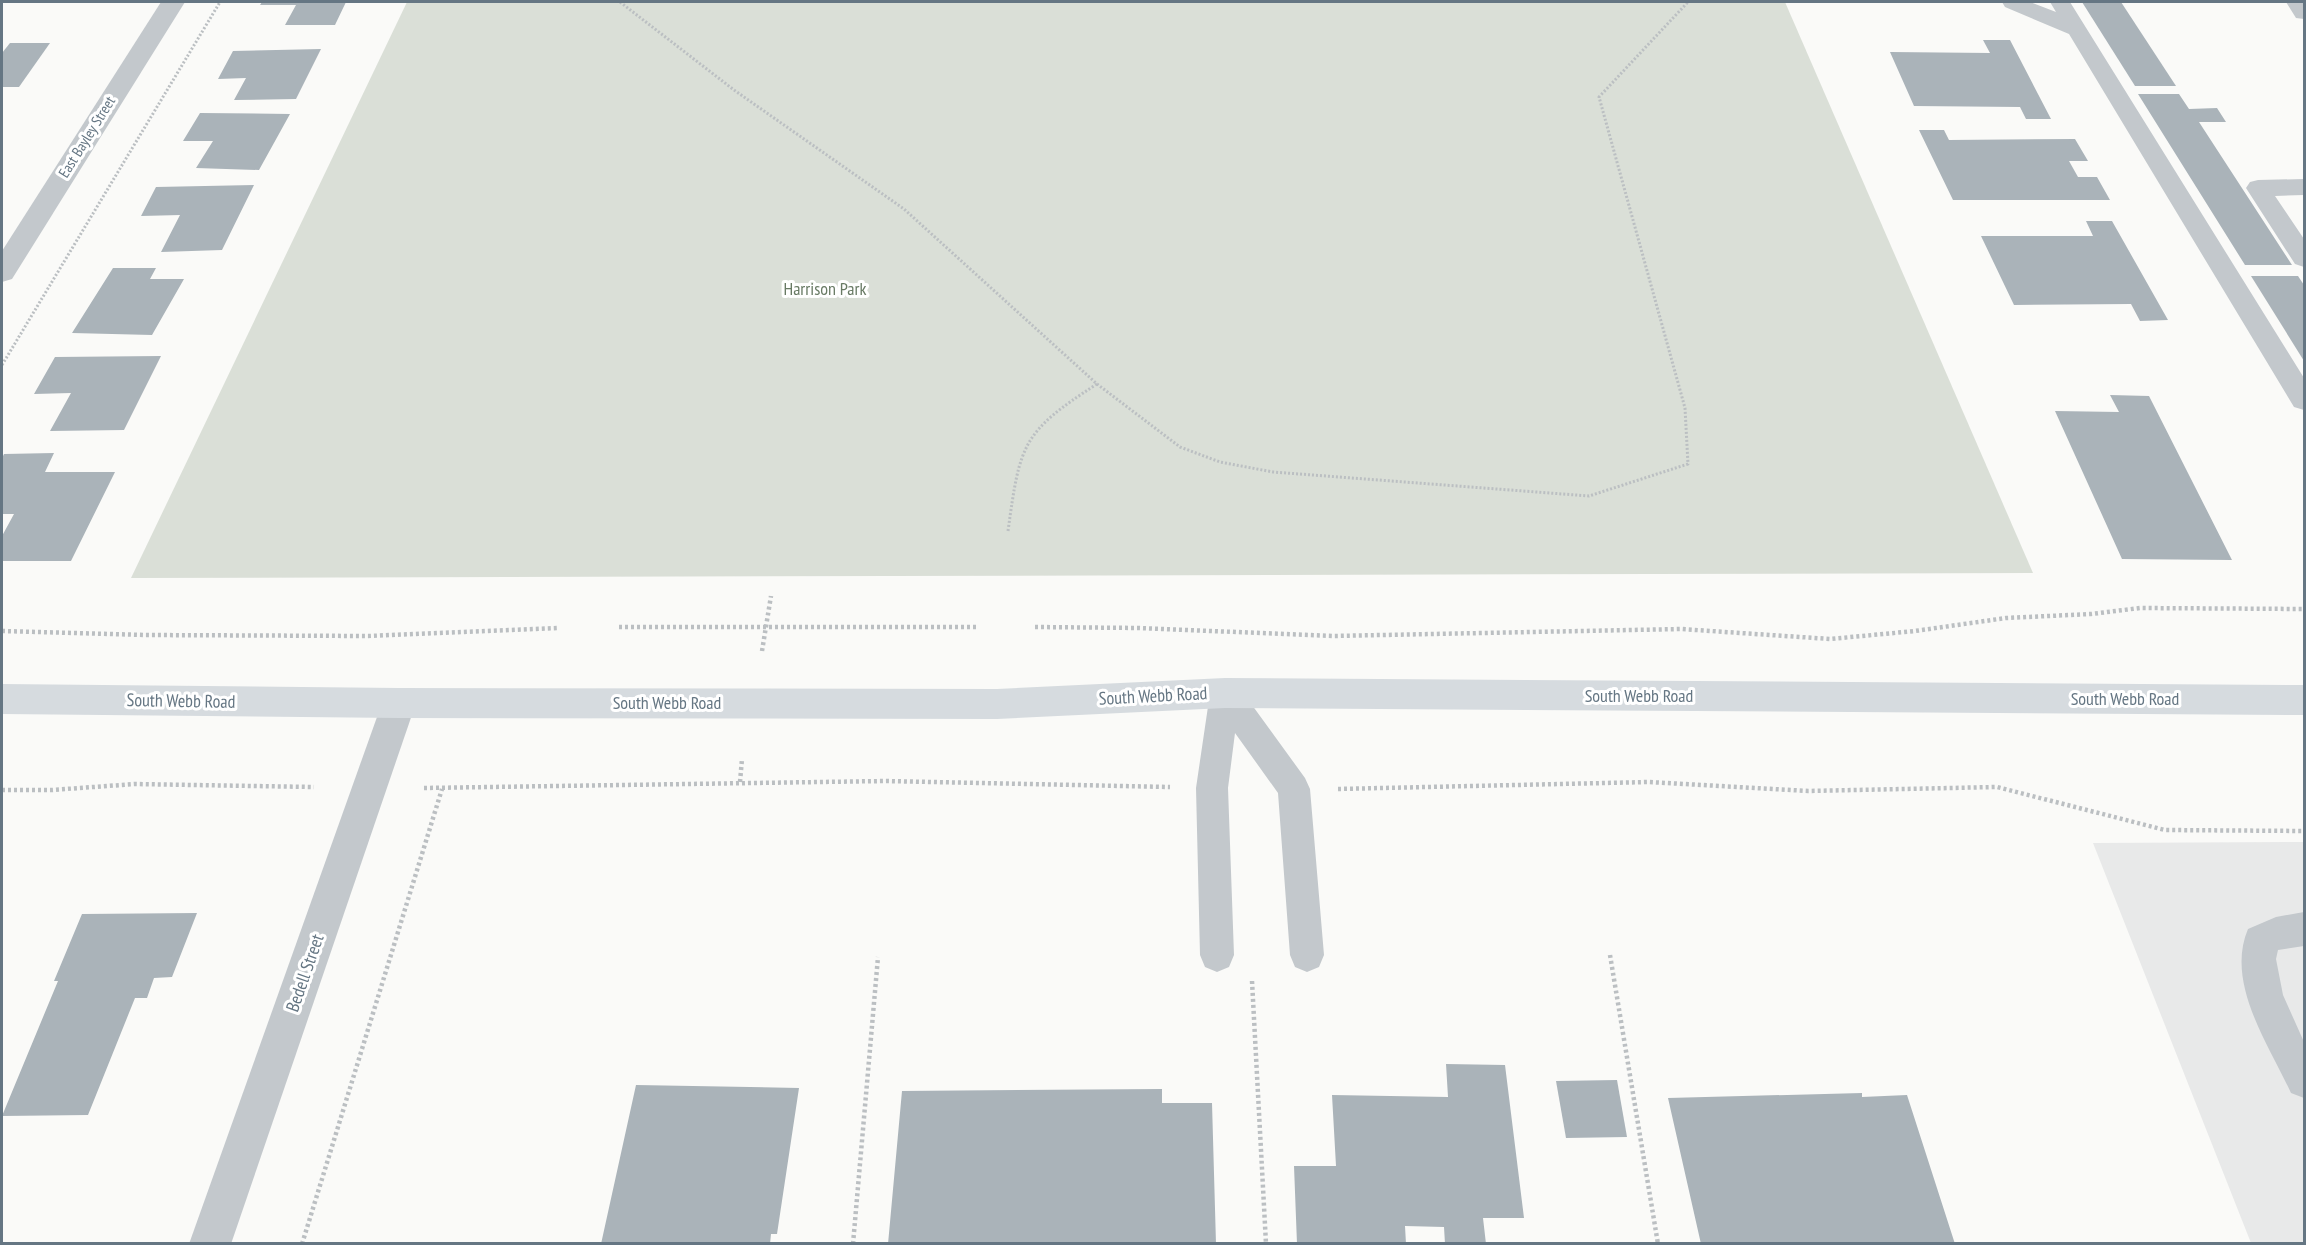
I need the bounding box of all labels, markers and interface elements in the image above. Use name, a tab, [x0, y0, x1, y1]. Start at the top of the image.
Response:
street label: East Bayley Street	[54, 93, 119, 181]
park label: Harrison Park	[784, 277, 866, 300]
street label: South Webb Road	[1098, 681, 1208, 710]
street label: South Webb Road	[1585, 684, 1693, 707]
street label: South Webb Road	[2071, 687, 2179, 710]
street label: South Webb Road	[126, 688, 236, 713]
street label: South Webb Road	[613, 691, 721, 714]
street label: Bedell Street	[281, 931, 329, 1015]

